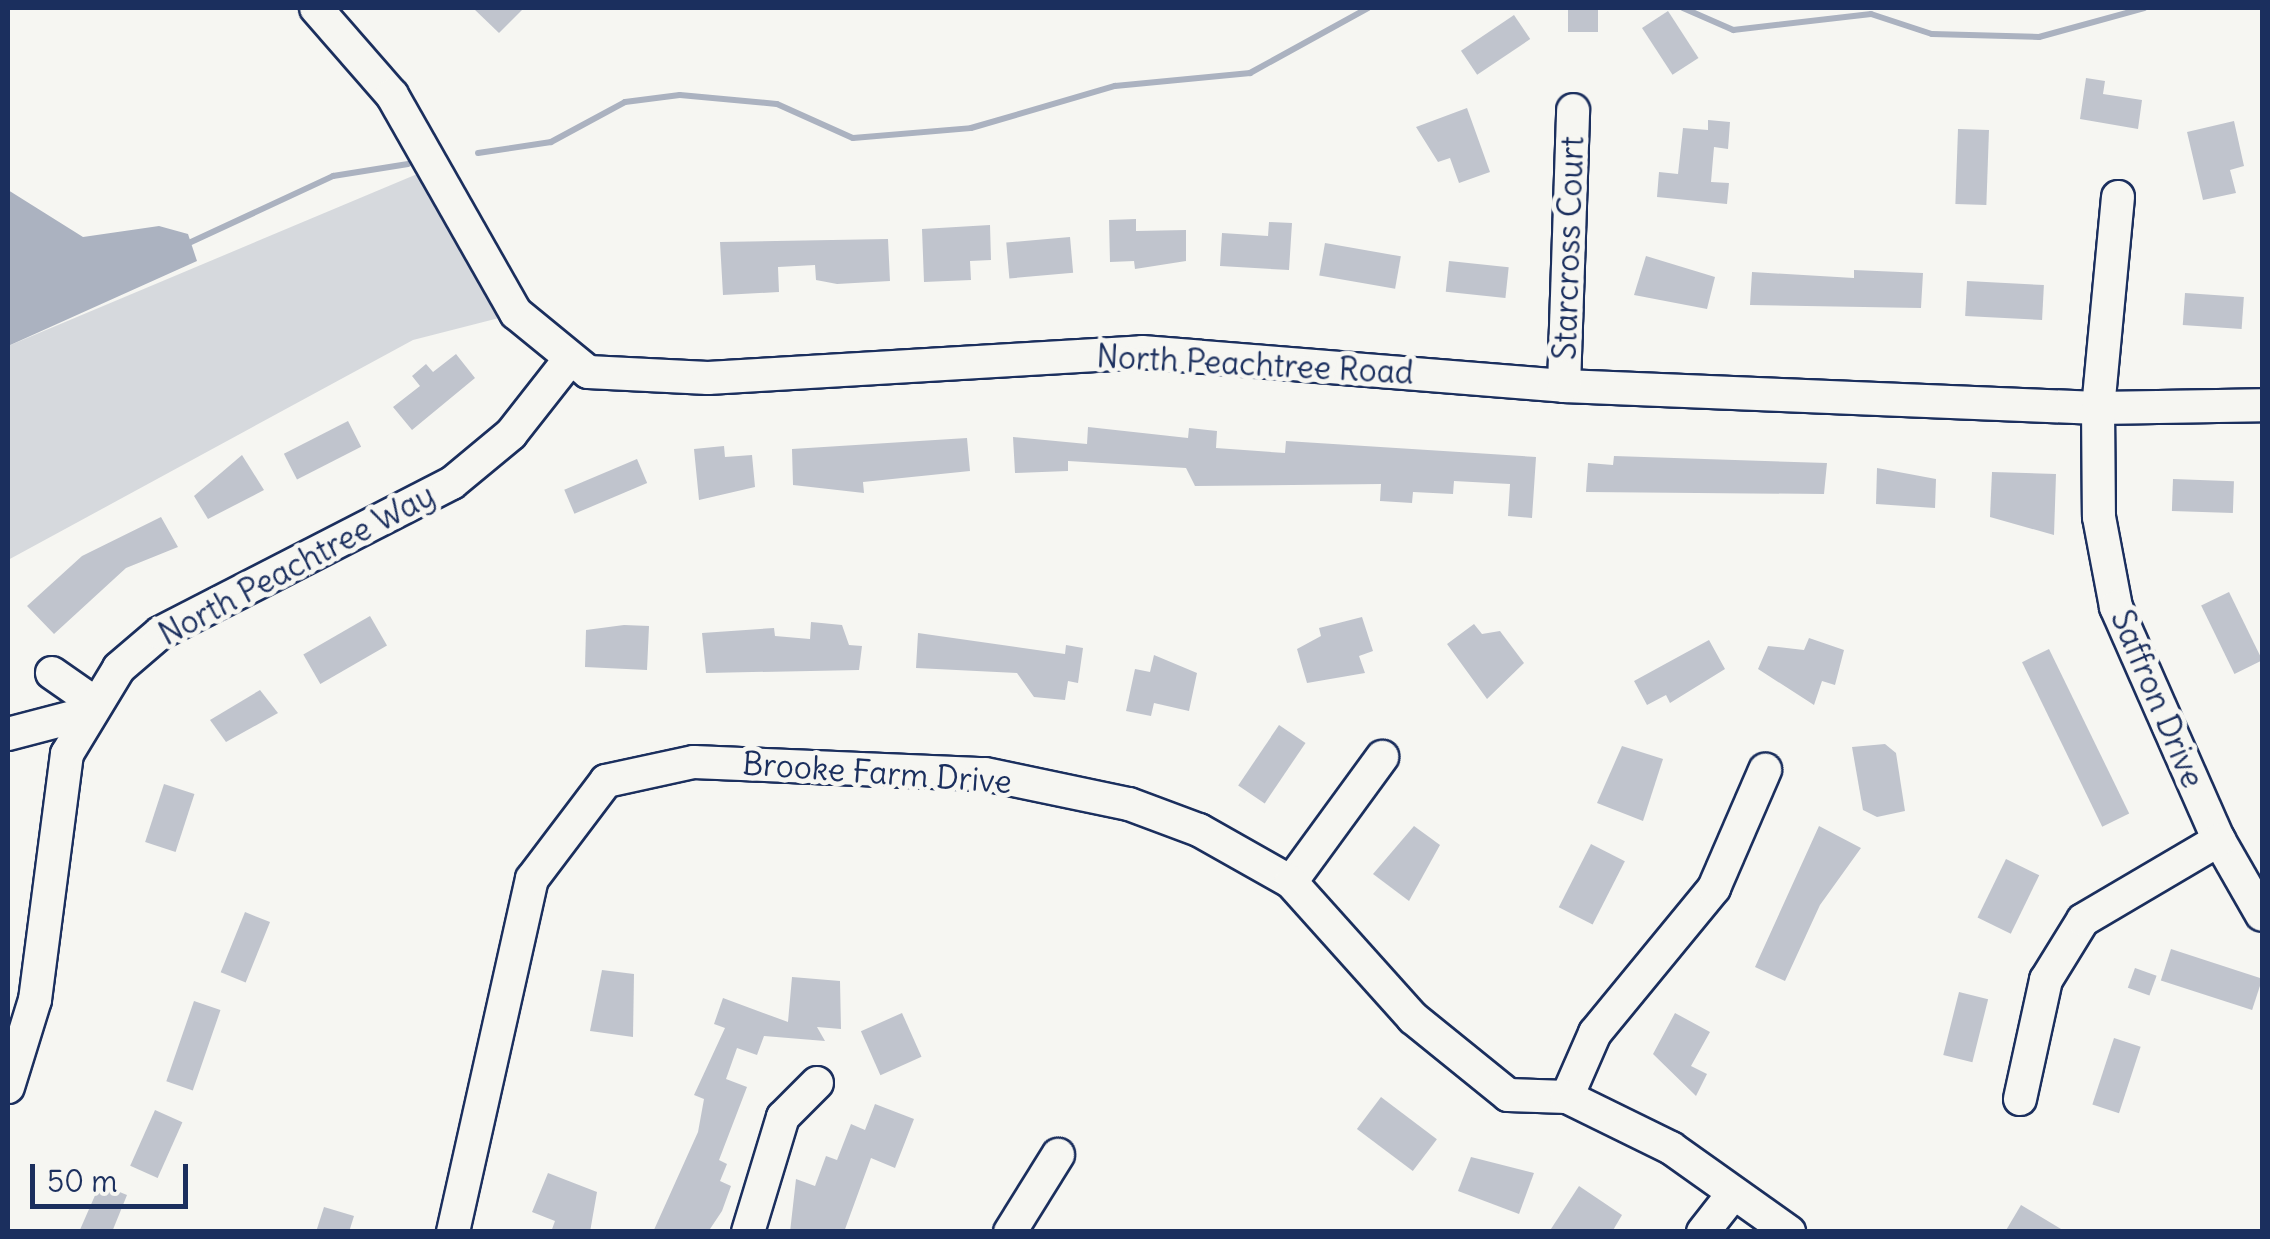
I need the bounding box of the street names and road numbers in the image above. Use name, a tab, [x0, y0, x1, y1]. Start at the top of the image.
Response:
street label: Starcross Court	[1546, 135, 1592, 361]
street label: North Peachtree Road	[1095, 338, 1415, 392]
street label: North Peachtree Way	[153, 476, 441, 654]
street label: Saffron Drive	[2102, 604, 2212, 794]
street label: Brooke Farm Drive	[741, 744, 1013, 802]

